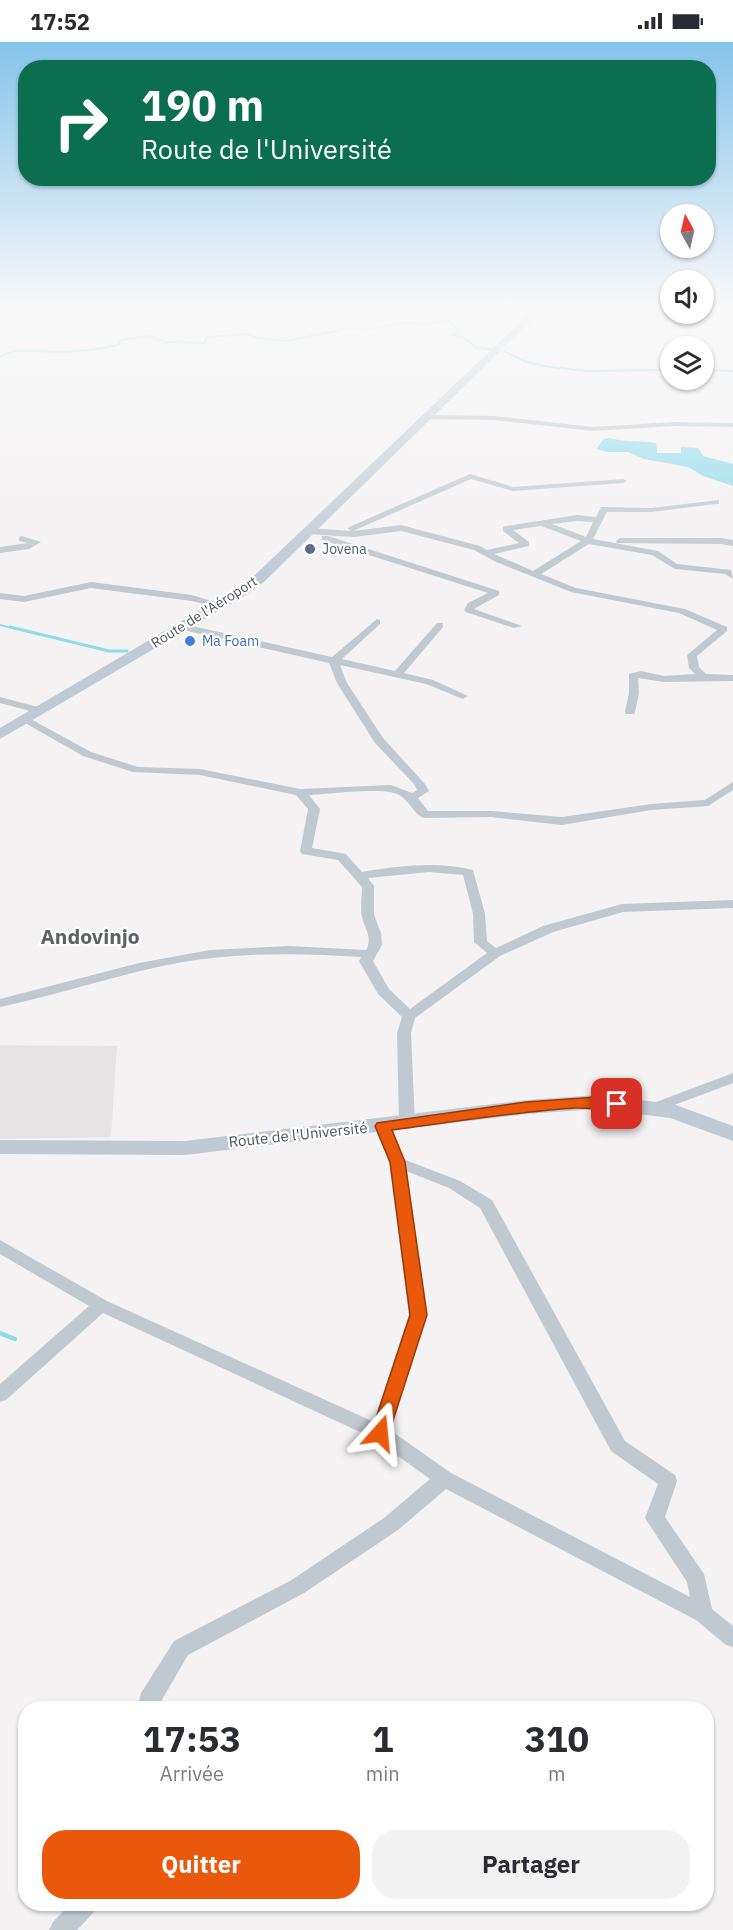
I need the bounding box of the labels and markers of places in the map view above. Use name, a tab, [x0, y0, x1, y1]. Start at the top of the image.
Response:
place label: Jovena	[322, 540, 367, 558]
marker: Jovena	[303, 542, 317, 556]
place label: Ma Foam	[202, 632, 259, 650]
marker: Ma Foam	[183, 634, 197, 648]
pin	[591, 1078, 642, 1129]

